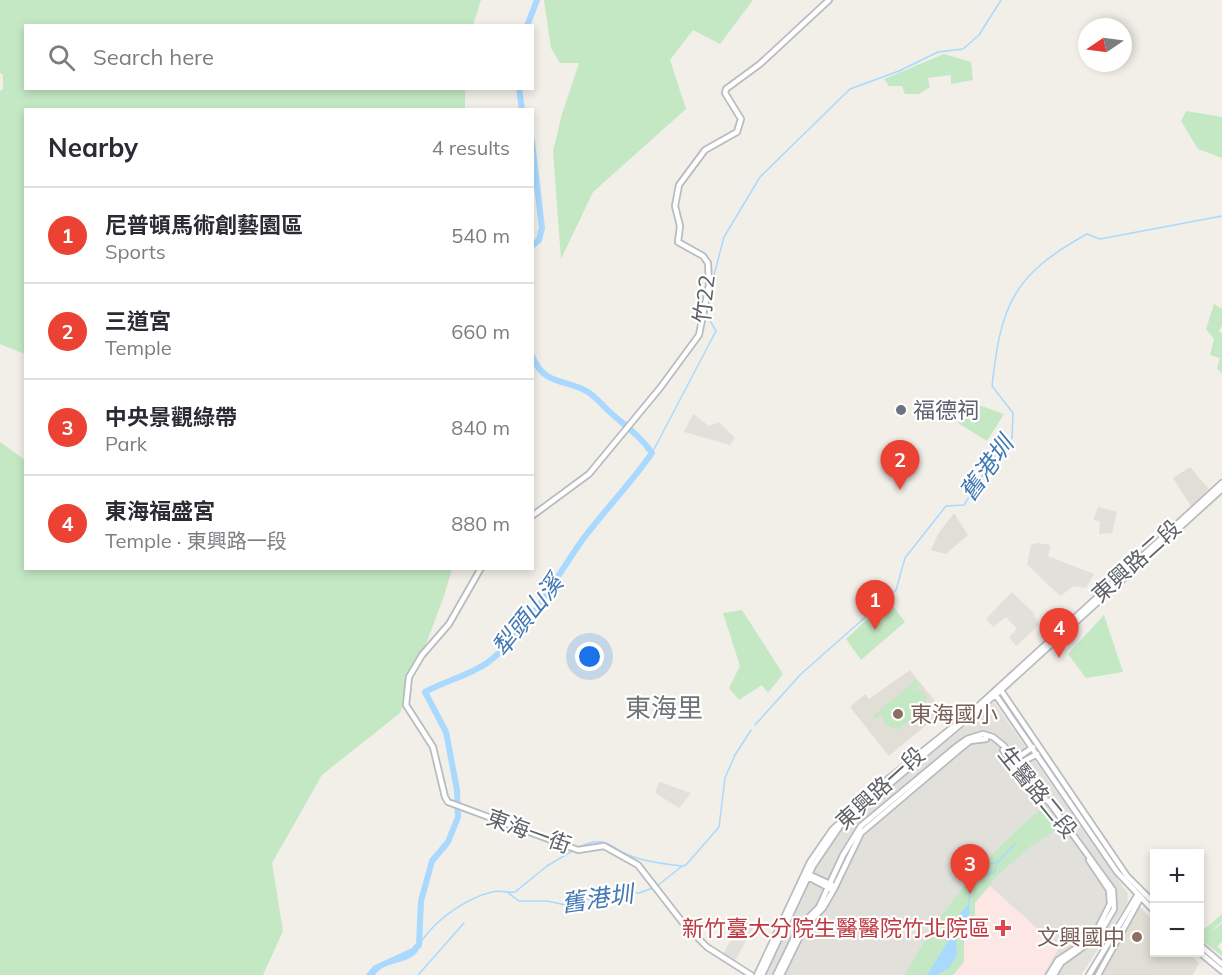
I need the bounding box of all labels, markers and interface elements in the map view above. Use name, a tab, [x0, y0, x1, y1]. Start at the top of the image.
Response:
north arrow	[1078, 18, 1132, 72]
search box	[24, 24, 534, 90]
icon: search	[45, 41, 78, 74]
text: Search here	[93, 43, 214, 71]
text: Nearby	[48, 131, 138, 164]
text: 4 results	[432, 135, 510, 160]
text: 尼普頓馬術創藝園區	[105, 211, 303, 239]
text: 1	[62, 223, 74, 248]
text: 540 m	[451, 223, 510, 248]
text: Sports	[105, 239, 166, 264]
street label: 竹22	[687, 273, 721, 325]
text: 三道宮	[105, 307, 171, 335]
text: 2	[62, 319, 74, 344]
text: 660 m	[451, 319, 510, 344]
text: Temple	[105, 335, 172, 360]
place label: 福德祠	[913, 396, 979, 424]
text: 中央景觀綠帶	[105, 403, 237, 431]
marker: 福德祠	[894, 403, 908, 417]
text: 3	[62, 415, 74, 440]
text: 840 m	[451, 415, 510, 440]
water label: 舊港圳	[953, 428, 1021, 506]
text: Park	[105, 431, 147, 456]
pin: 2	[880, 440, 920, 490]
text: 東海福盛宮	[105, 497, 215, 525]
text: 4	[62, 511, 74, 536]
text: 880 m	[451, 511, 510, 536]
street label: 東興路二段	[1086, 514, 1186, 608]
text: Temple · 東興路一段	[105, 528, 287, 553]
water label: 犁頭山溪	[485, 566, 571, 662]
pin: 1	[856, 580, 894, 630]
pin: 4	[1040, 608, 1078, 658]
your location	[575, 642, 604, 671]
district label: 東海里	[625, 691, 703, 724]
place label: 東海國小	[910, 700, 998, 728]
marker: 東海國小	[891, 707, 905, 721]
street label: 生醫路二段	[993, 740, 1083, 844]
street label: 東興路一段	[830, 741, 930, 835]
street label: 東海一街	[483, 803, 575, 859]
pin: 3	[950, 844, 990, 894]
map controls	[1150, 849, 1204, 957]
button: +	[1150, 849, 1204, 903]
water label: 舊港圳	[559, 878, 638, 918]
button: −	[1150, 903, 1204, 957]
place label: 新竹臺大分院生醫醫院竹北院區	[682, 914, 990, 942]
marker: 新竹臺大分院生醫醫院竹北院區	[994, 919, 1012, 937]
place label: 文興國中	[1037, 923, 1125, 951]
marker: 文興國中	[1130, 930, 1144, 944]

